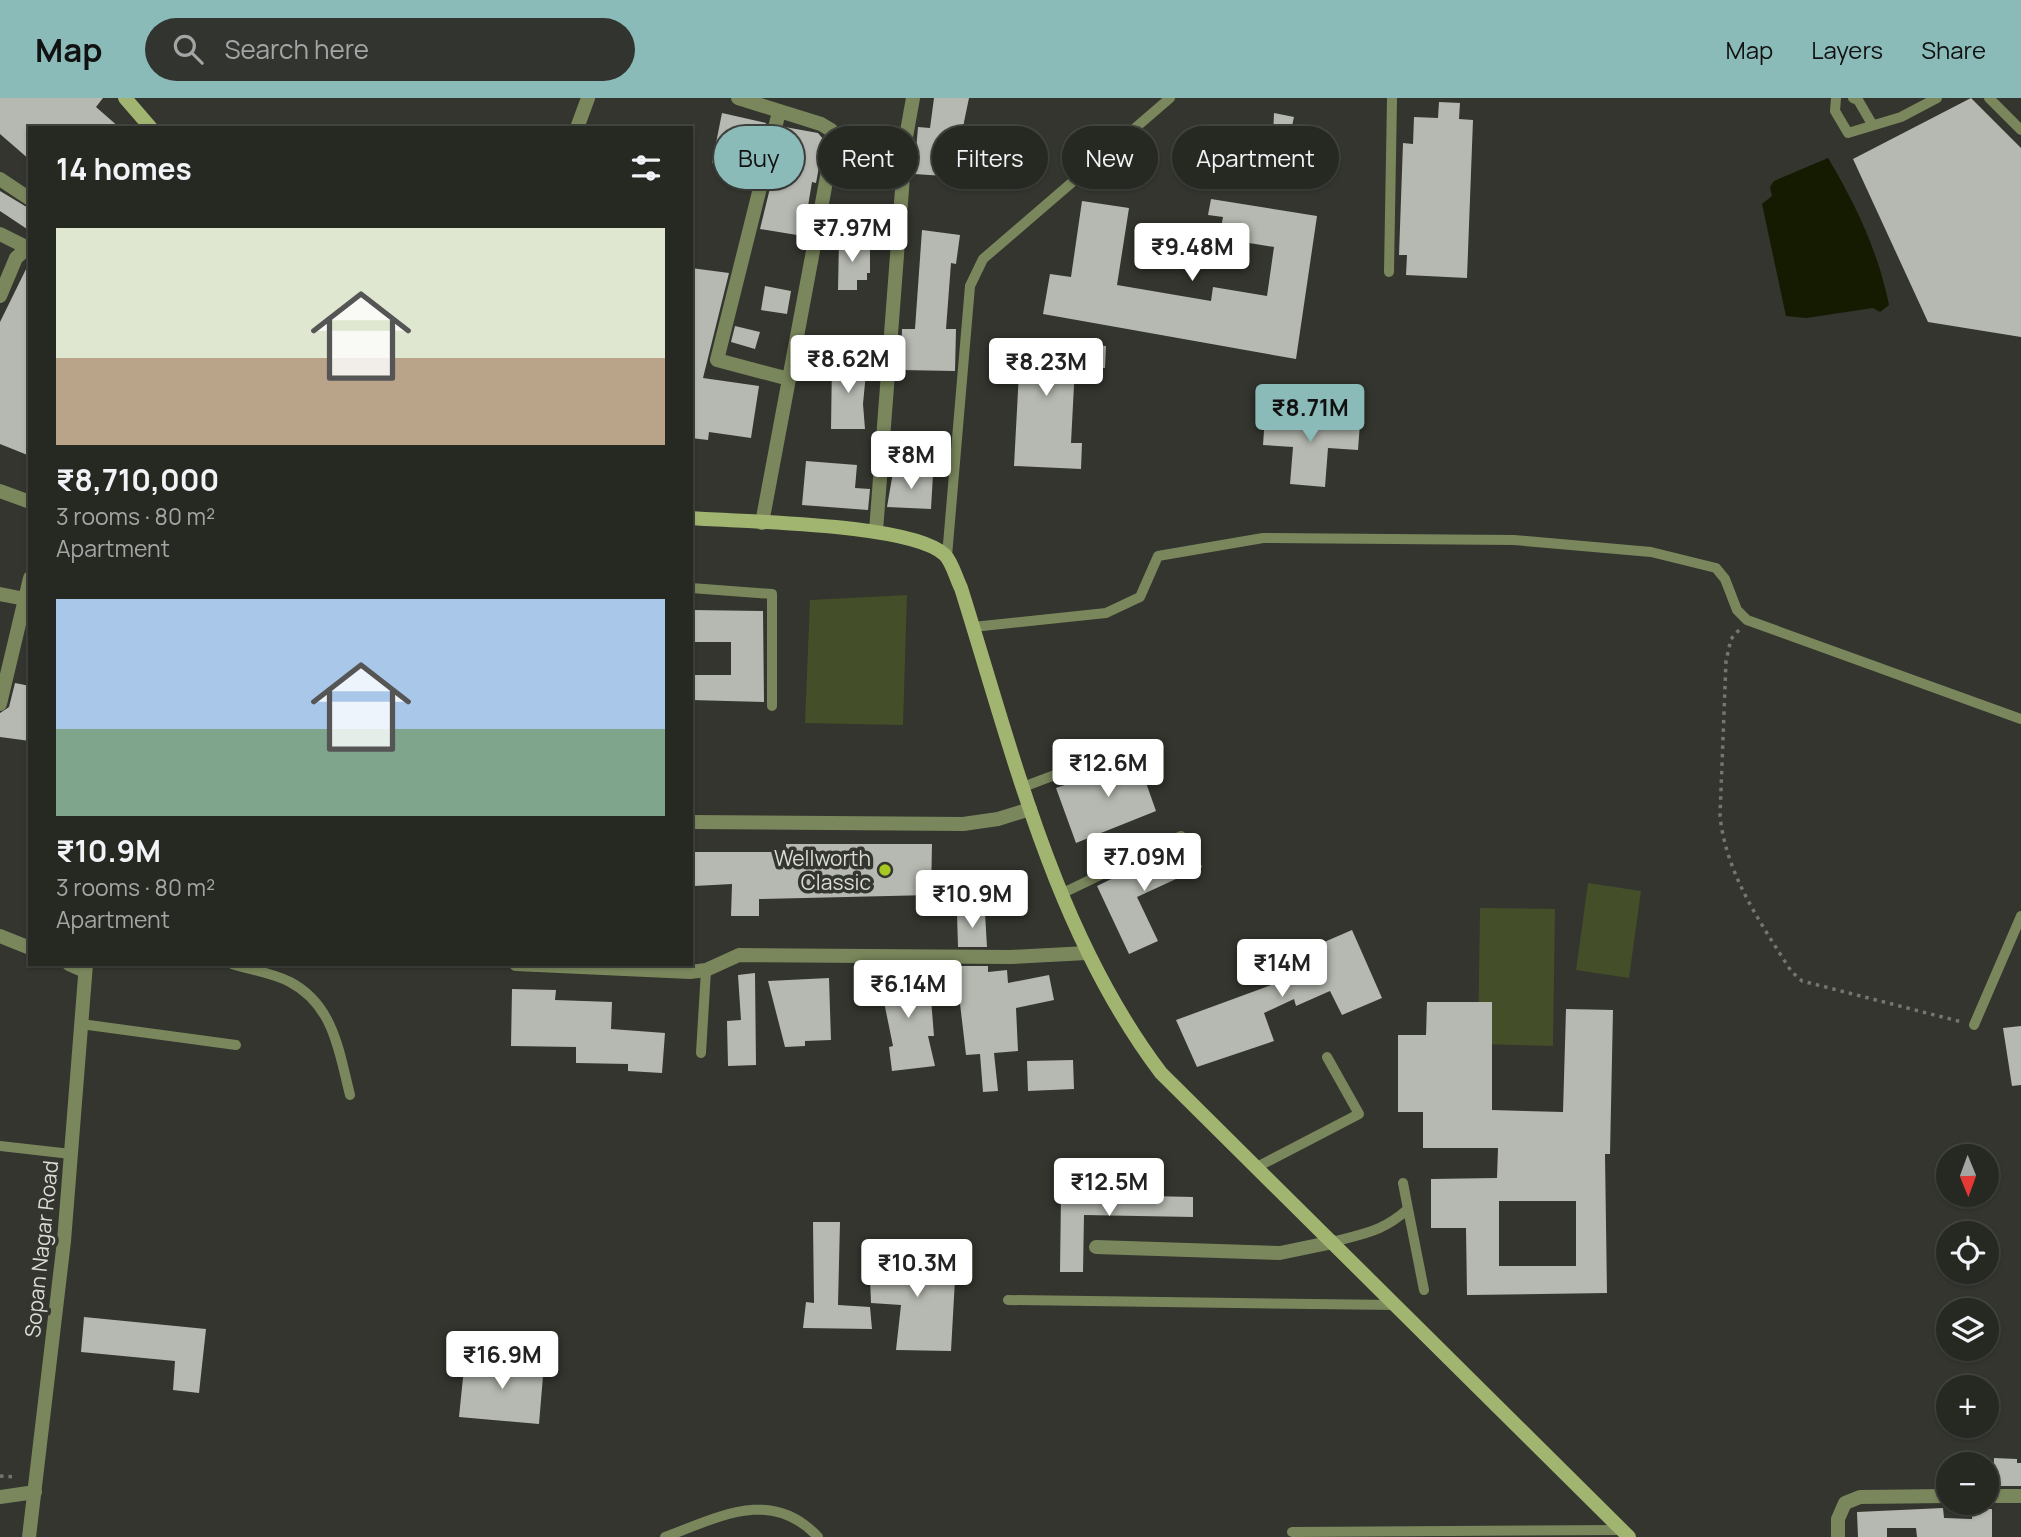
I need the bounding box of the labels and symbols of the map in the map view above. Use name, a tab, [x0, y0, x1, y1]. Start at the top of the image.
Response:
pin: ₹7.97M	[795, 204, 909, 264]
pin: ₹9.48M	[1135, 223, 1249, 283]
pin: ₹8.62M	[791, 336, 905, 395]
pin: ₹8.23M	[989, 338, 1103, 398]
pin: ₹8.71M	[1253, 384, 1367, 444]
pin: ₹8M	[877, 432, 945, 491]
pin: ₹12.6M	[1051, 740, 1165, 799]
pin: ₹7.09M	[1087, 834, 1201, 893]
place label: Wellworth Classic	[774, 844, 871, 896]
marker: Wellworth Classic	[877, 862, 893, 878]
pin: ₹10.9M	[915, 870, 1029, 930]
pin: ₹14M	[1241, 940, 1323, 999]
pin: ₹6.14M	[851, 960, 965, 1020]
north arrow	[1936, 1144, 1998, 1208]
pin: ₹12.5M	[1052, 1158, 1166, 1218]
street label: Sopan Nagar Road	[18, 1159, 64, 1339]
pin: ₹10.3M	[860, 1240, 974, 1299]
pin: ₹16.9M	[445, 1332, 559, 1391]

